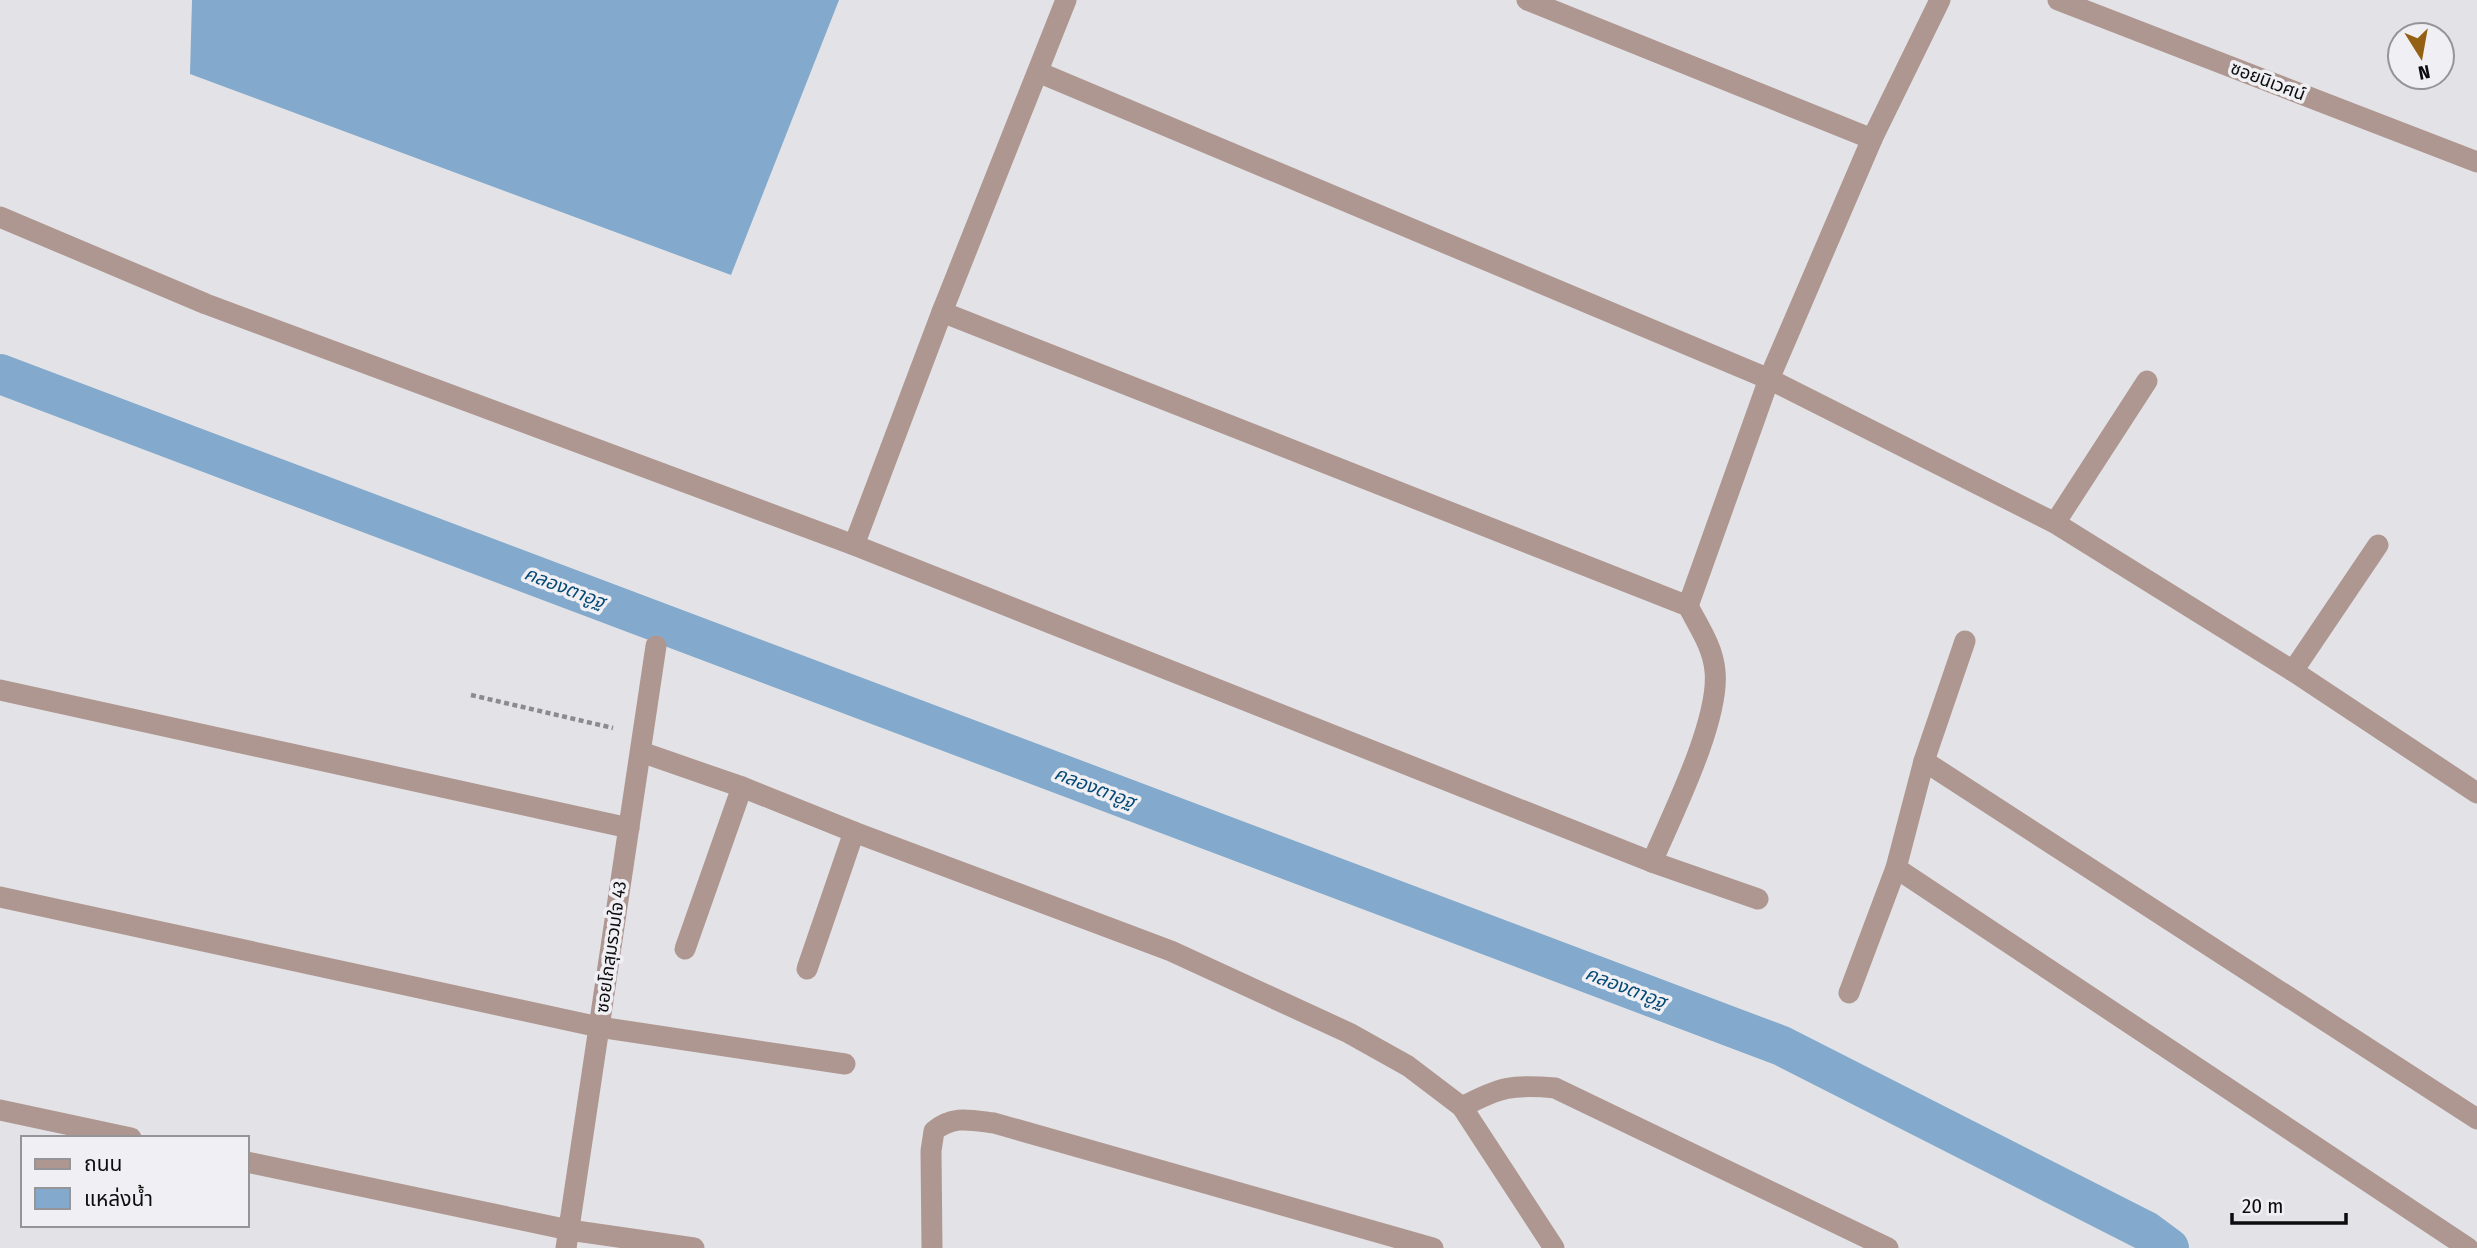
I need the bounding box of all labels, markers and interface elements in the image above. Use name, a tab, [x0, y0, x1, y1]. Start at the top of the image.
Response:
north arrow	[2386, 21, 2456, 91]
street label: ซอยนิเวศน์	[2227, 57, 2309, 105]
text: N	[2416, 60, 2432, 85]
water label: คลองตาอูฐ	[521, 562, 611, 615]
water label: คลองตาอูฐ	[1051, 762, 1141, 815]
street label: ซอยโกสุมรวมใจ 43	[591, 880, 631, 1014]
water label: คลองตาอูฐ	[1582, 962, 1672, 1015]
legend	[21, 1136, 248, 1227]
text: ถนน	[84, 1151, 122, 1177]
scale bar	[2232, 1182, 2346, 1226]
text: แหล่งน้ำ	[84, 1184, 153, 1212]
text: 20 m	[2242, 1193, 2283, 1219]

